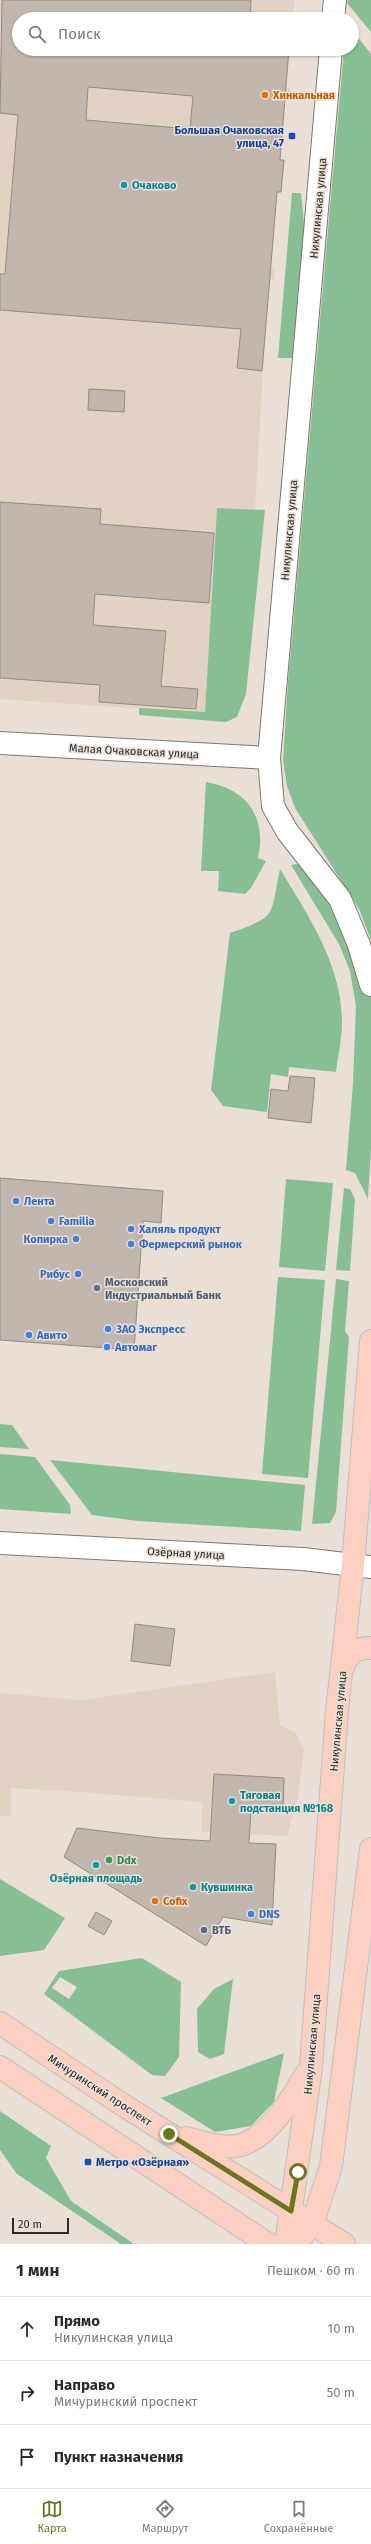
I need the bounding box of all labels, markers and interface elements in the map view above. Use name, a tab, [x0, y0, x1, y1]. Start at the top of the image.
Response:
search box	[12, 12, 359, 56]
icon: search	[26, 23, 48, 45]
text: Поиск	[58, 25, 101, 43]
place label: Хинкальная	[272, 89, 335, 102]
marker: Хинкальная	[260, 90, 270, 100]
place label: Большая Очаковская улица, 47	[174, 124, 284, 150]
marker: Большая Очаковская улица, 47	[287, 131, 297, 141]
street label: Никулинская улица	[308, 157, 329, 259]
place label: Очаково	[132, 179, 177, 192]
marker: Очаково	[119, 180, 129, 190]
street label: Никулинская улица	[279, 479, 300, 581]
street label: Малая Очаковская улица	[69, 742, 199, 761]
place label: Лента	[24, 1195, 55, 1208]
marker: Лента	[11, 1196, 21, 1206]
place label: Familia	[59, 1215, 95, 1228]
marker: Familia	[46, 1216, 56, 1226]
place label: Халяль продукт	[138, 1223, 221, 1236]
marker: Халяль продукт	[126, 1224, 136, 1234]
place label: Копирка	[24, 1233, 68, 1246]
marker: Копирка	[71, 1234, 81, 1244]
place label: Фермерский рынок	[139, 1238, 243, 1251]
marker: Фермерский рынок	[126, 1239, 136, 1249]
place label: Рибус	[40, 1268, 71, 1281]
marker: Рибус	[73, 1269, 83, 1279]
place label: Московский Индустриальный Банк	[105, 1276, 222, 1302]
marker: Московский Индустриальный Банк	[92, 1283, 102, 1293]
place label: ЗАО Экспресс	[115, 1323, 186, 1336]
marker: ЗАО Экспресс	[103, 1324, 113, 1334]
place label: Авито	[36, 1329, 68, 1342]
marker: Авито	[24, 1330, 34, 1340]
place label: Автомаг	[114, 1341, 157, 1354]
marker: Автомаг	[102, 1342, 112, 1352]
street label: Озёрная улица	[147, 1545, 225, 1562]
street label: Никулинская улица	[328, 1670, 349, 1772]
place label: Тяговая подстанция №168	[240, 1789, 334, 1815]
marker: Тяговая подстанция №168	[227, 1796, 237, 1806]
place label: Ddx	[117, 1854, 137, 1867]
marker: Ddx	[104, 1855, 114, 1865]
marker: Озёрная площадь	[91, 1860, 101, 1870]
place label: Озёрная площадь	[50, 1872, 143, 1885]
place label: Кувшинка	[201, 1881, 253, 1894]
marker: Кувшинка	[188, 1882, 198, 1892]
place label: Cofix	[163, 1895, 188, 1908]
marker: Cofix	[150, 1896, 160, 1906]
place label: DNS	[259, 1908, 280, 1921]
marker: DNS	[246, 1909, 256, 1919]
place label: ВТБ	[212, 1924, 232, 1937]
marker: ВТБ	[199, 1925, 209, 1935]
street label: Никулинская улица	[302, 1993, 323, 2095]
street label: Мичуринский проспект	[45, 2052, 154, 2129]
route end	[160, 2125, 178, 2143]
place label: Метро «Озёрная»	[96, 2156, 189, 2169]
marker: Метро «Озёрная»	[83, 2157, 93, 2167]
route start	[289, 2163, 307, 2181]
scale bar	[12, 2216, 69, 2235]
text: 20 m	[18, 2218, 42, 2231]
text: 1 мин	[16, 2260, 59, 2281]
text: Пешком · 60 m	[267, 2263, 355, 2278]
text: Прямо	[54, 2312, 100, 2330]
icon: ahead	[16, 2318, 38, 2340]
text: 10 m	[328, 2321, 355, 2336]
text: Никулинская улица	[54, 2330, 173, 2345]
text: Направо	[54, 2376, 115, 2394]
icon: right	[16, 2382, 38, 2404]
text: 50 m	[327, 2385, 355, 2400]
text: Мичуринский проспект	[54, 2394, 197, 2409]
icon: arrive	[16, 2446, 38, 2468]
text: Пункт назначения	[54, 2448, 183, 2466]
tab: Карта	[38, 2498, 67, 2535]
tab: Маршрут	[142, 2498, 189, 2535]
tab: Сохранённые	[264, 2498, 333, 2535]

